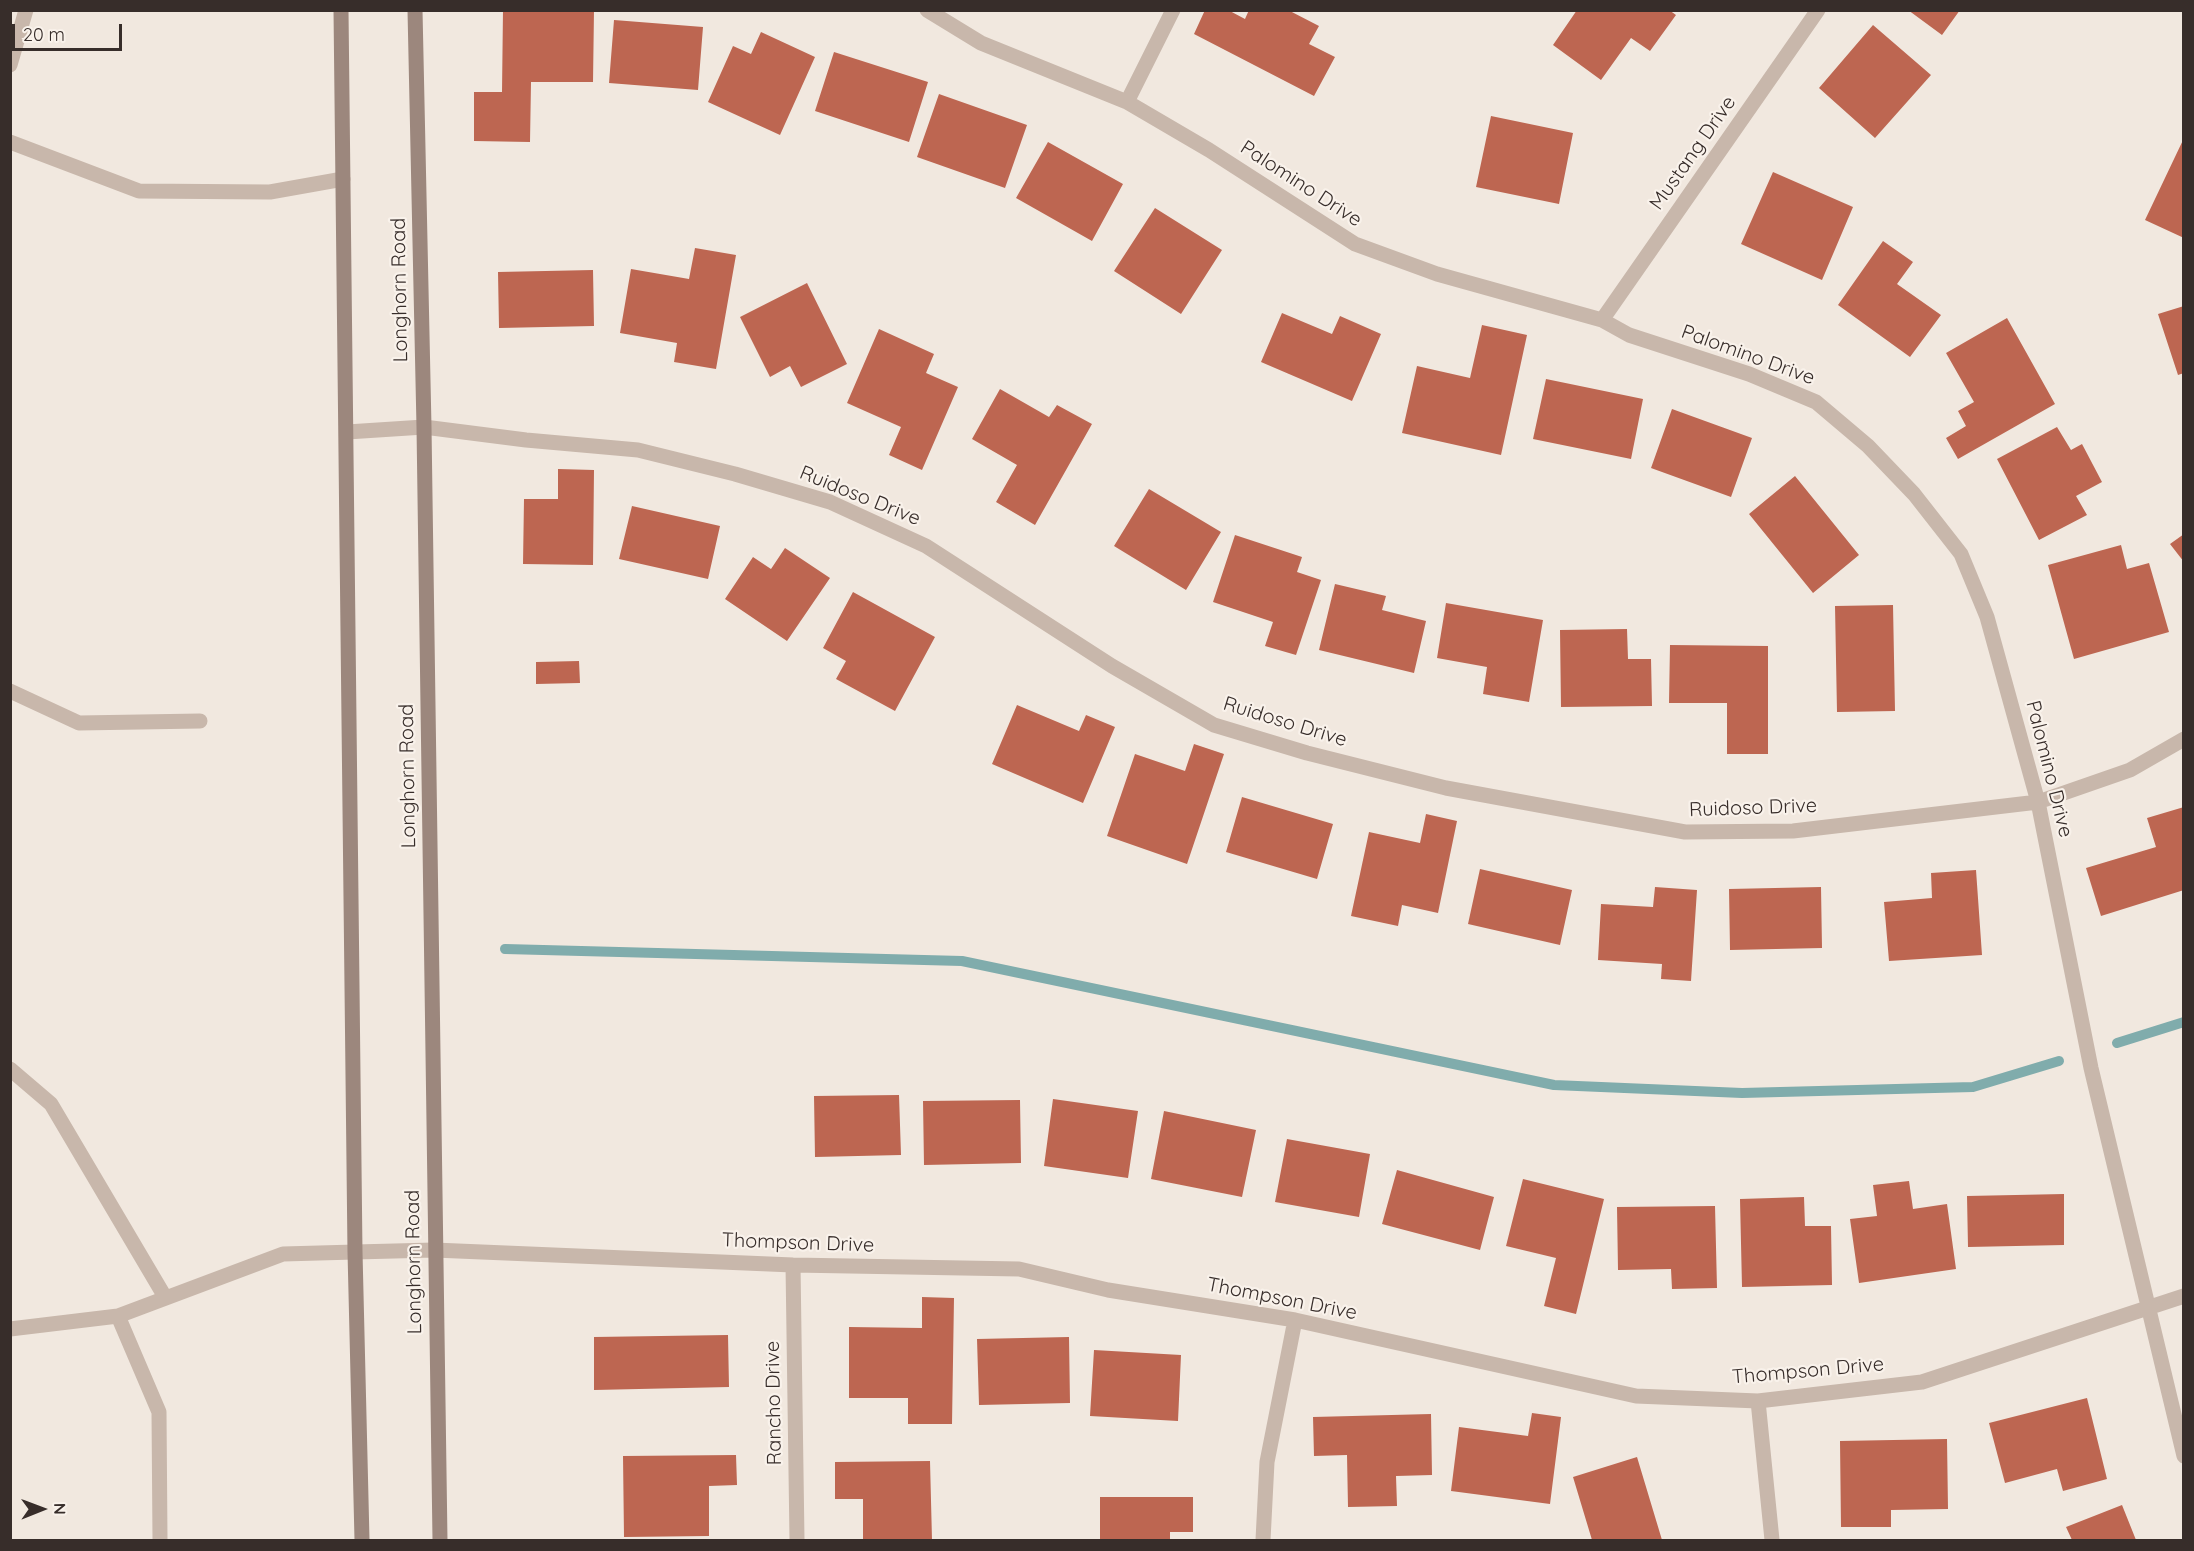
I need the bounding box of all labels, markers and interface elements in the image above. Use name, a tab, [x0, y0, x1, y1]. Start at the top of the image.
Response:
scale bar	[15, 12, 124, 50]
text: 20 m	[23, 23, 65, 46]
street label: Mustang Drive	[1645, 91, 1741, 215]
street label: Palomino Drive	[1236, 136, 1366, 232]
street label: Longhorn Road	[387, 218, 413, 362]
street label: Palomino Drive	[1678, 320, 1818, 390]
street label: Ruidoso Drive	[796, 461, 924, 531]
street label: Ruidoso Drive	[1220, 692, 1350, 752]
street label: Palomino Drive	[2020, 698, 2078, 840]
street label: Longhorn Road	[395, 704, 421, 848]
street label: Ruidoso Drive	[1689, 794, 1817, 822]
street label: Longhorn Road	[401, 1190, 427, 1334]
street label: Thompson Drive	[721, 1228, 875, 1258]
street label: Thompson Drive	[1205, 1273, 1359, 1325]
street label: Rancho Drive	[761, 1341, 787, 1465]
street label: Thompson Drive	[1731, 1352, 1885, 1390]
north arrow	[12, 1479, 72, 1539]
text: N	[50, 1503, 70, 1515]

